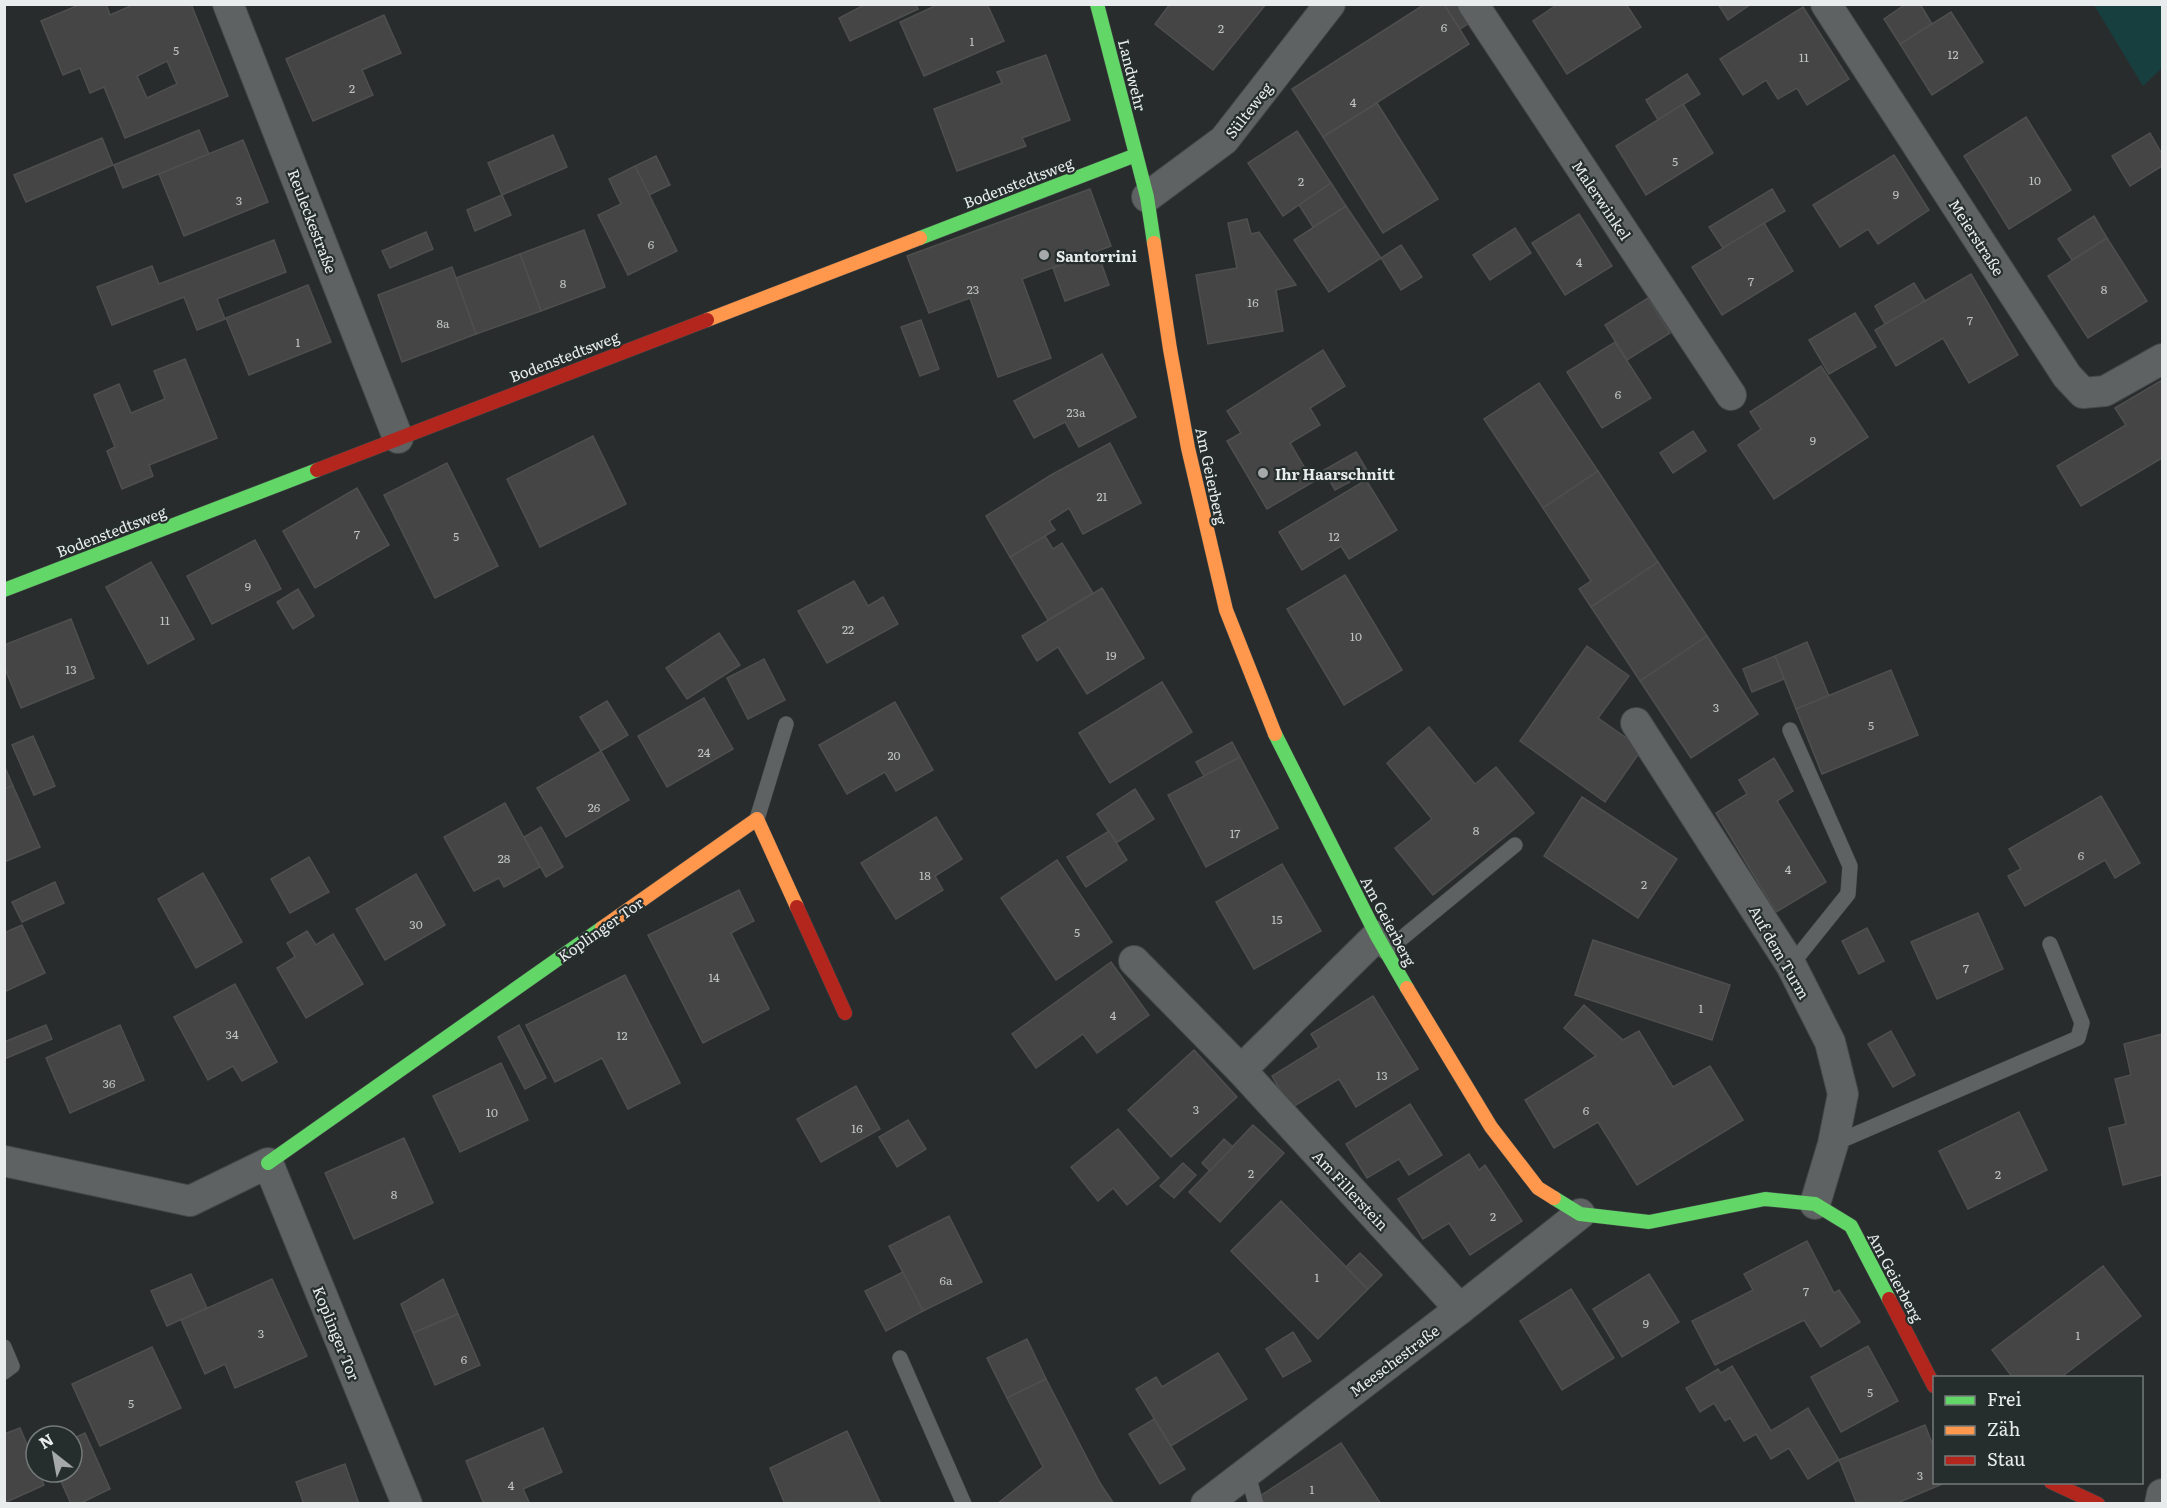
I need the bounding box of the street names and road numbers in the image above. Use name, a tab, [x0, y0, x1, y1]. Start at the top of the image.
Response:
street label: Landwehr	[1113, 37, 1153, 113]
street label: Sülteweg	[1219, 77, 1278, 143]
street label: Bodenstedtsweg	[960, 150, 1077, 214]
street label: Malerwinkel	[1567, 155, 1637, 245]
street label: Reuleckestraße	[283, 166, 343, 277]
street label: Meierstraße	[1943, 194, 2011, 280]
street label: Bodenstedtsweg	[506, 324, 623, 388]
street label: Am Geierberg	[1190, 425, 1234, 527]
street label: Bodenstedtsweg	[53, 499, 170, 563]
street label: Am Geierberg	[1356, 872, 1423, 971]
street label: Koplinger Tor	[552, 891, 648, 967]
street label: Auf dem Turm	[1744, 901, 1816, 1004]
street label: Am Fillerstein	[1308, 1145, 1394, 1235]
street label: Am Geierberg	[1863, 1228, 1930, 1327]
street label: Koplinger Tor	[308, 1282, 366, 1384]
street label: Meeschestraße	[1344, 1318, 1444, 1401]

